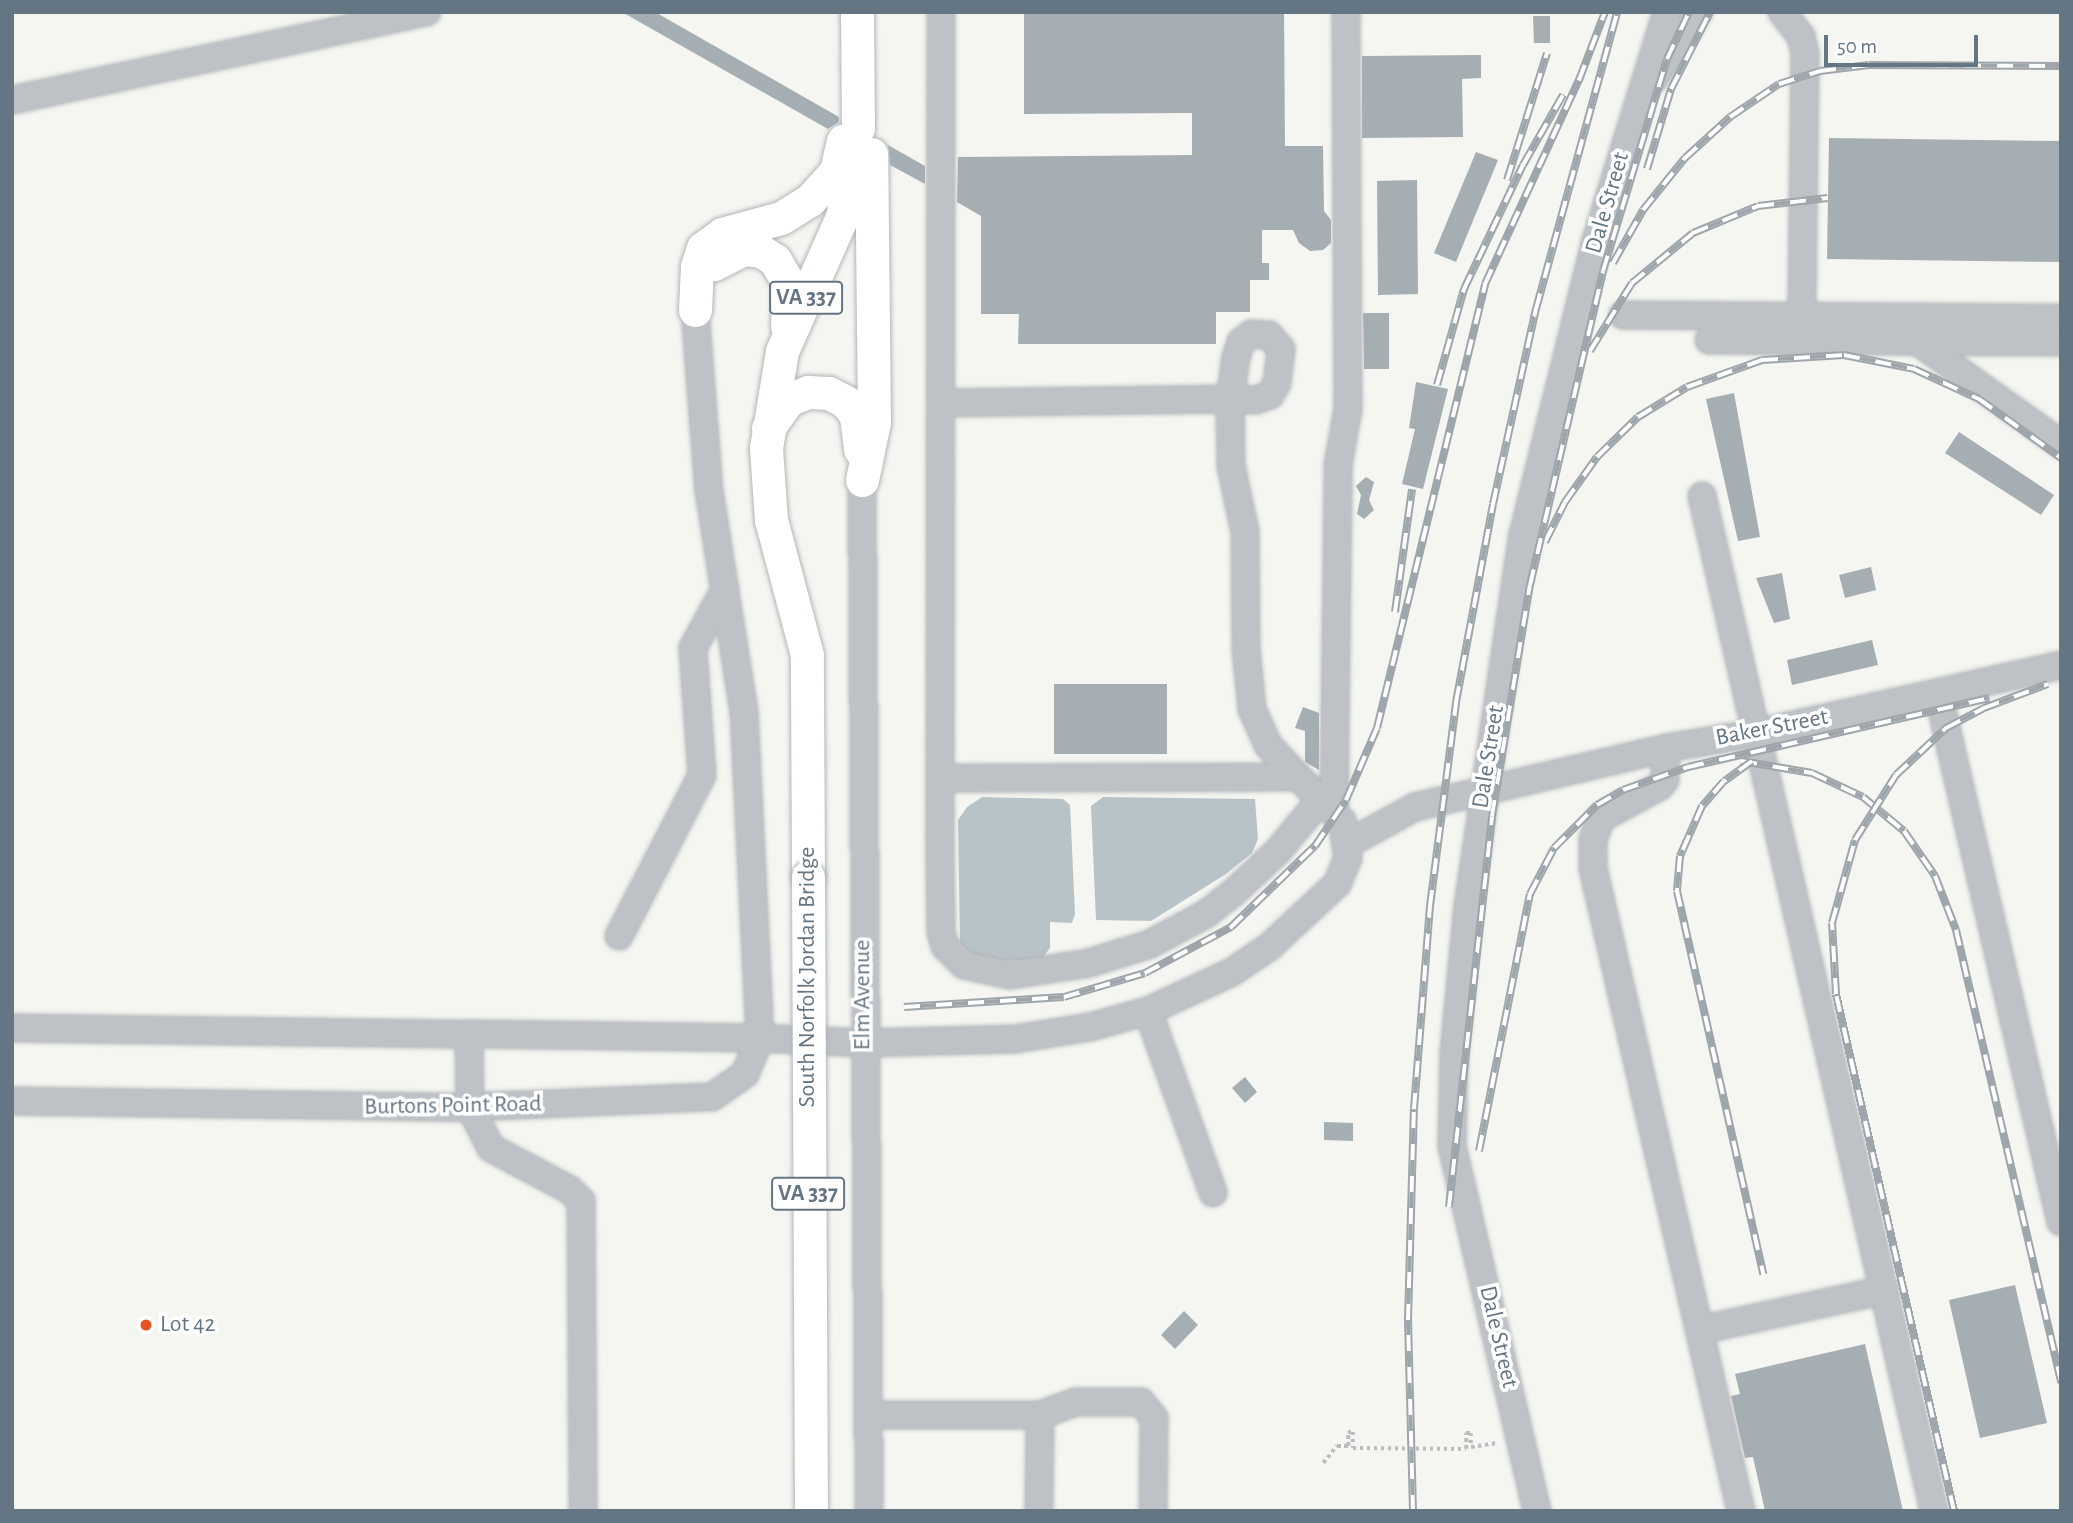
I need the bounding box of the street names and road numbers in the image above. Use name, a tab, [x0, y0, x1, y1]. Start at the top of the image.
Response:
street label: Dale Street	[1580, 149, 1636, 257]
road number: VA 337	[768, 278, 844, 318]
street label: Dale Street	[1467, 703, 1511, 811]
street label: Baker Street	[1713, 703, 1831, 753]
street label: South Norfolk Jordan Bridge	[794, 847, 822, 1107]
street label: Elm Avenue	[849, 940, 877, 1050]
street label: Burtons Point Road	[364, 1090, 542, 1122]
road number: VA 337	[770, 1175, 846, 1214]
street label: Dale Street	[1472, 1283, 1524, 1391]

